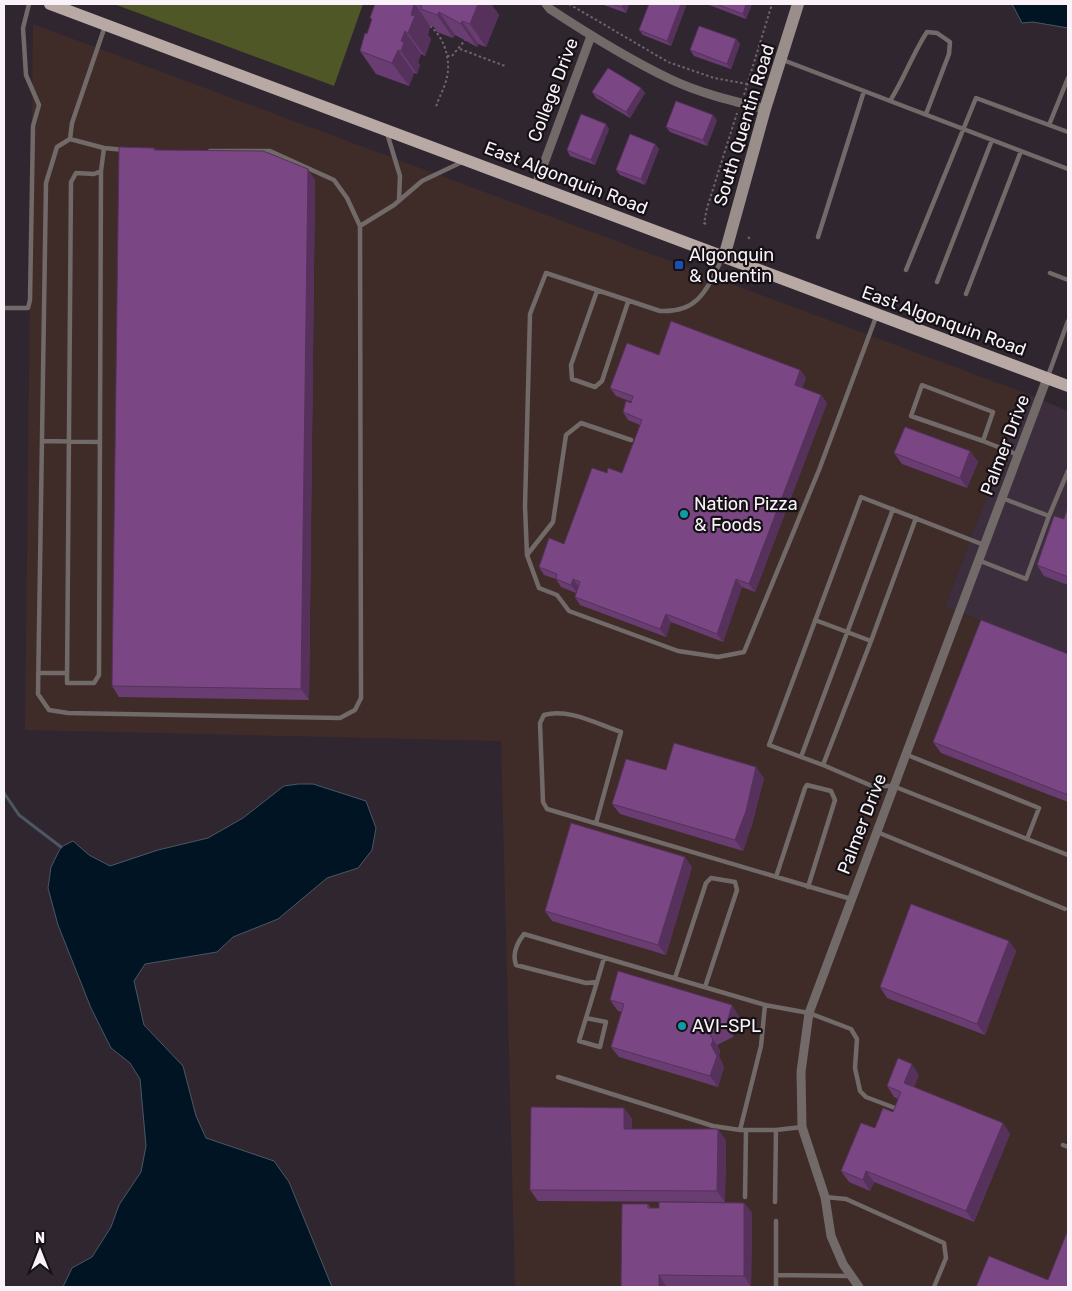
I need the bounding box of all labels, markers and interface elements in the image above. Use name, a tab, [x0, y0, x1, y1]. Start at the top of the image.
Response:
street label: College Drive	[523, 35, 583, 145]
street label: South Quentin Road	[709, 41, 779, 209]
street label: East Algonquin Road	[481, 137, 651, 219]
place label: Algonquin & Quentin	[689, 244, 774, 287]
marker: Algonquin & Quentin	[673, 259, 685, 271]
street label: East Algonquin Road	[859, 281, 1029, 361]
street label: Palmer Drive	[976, 392, 1034, 498]
place label: Nation Pizza & Foods	[694, 493, 798, 536]
marker: Nation Pizza & Foods	[678, 508, 690, 520]
street label: Palmer Drive	[833, 771, 891, 877]
place label: AVI-SPL	[692, 1015, 761, 1037]
marker: AVI-SPL	[676, 1020, 688, 1032]
north arrow	[15, 1226, 65, 1276]
text: N	[35, 1230, 45, 1247]

